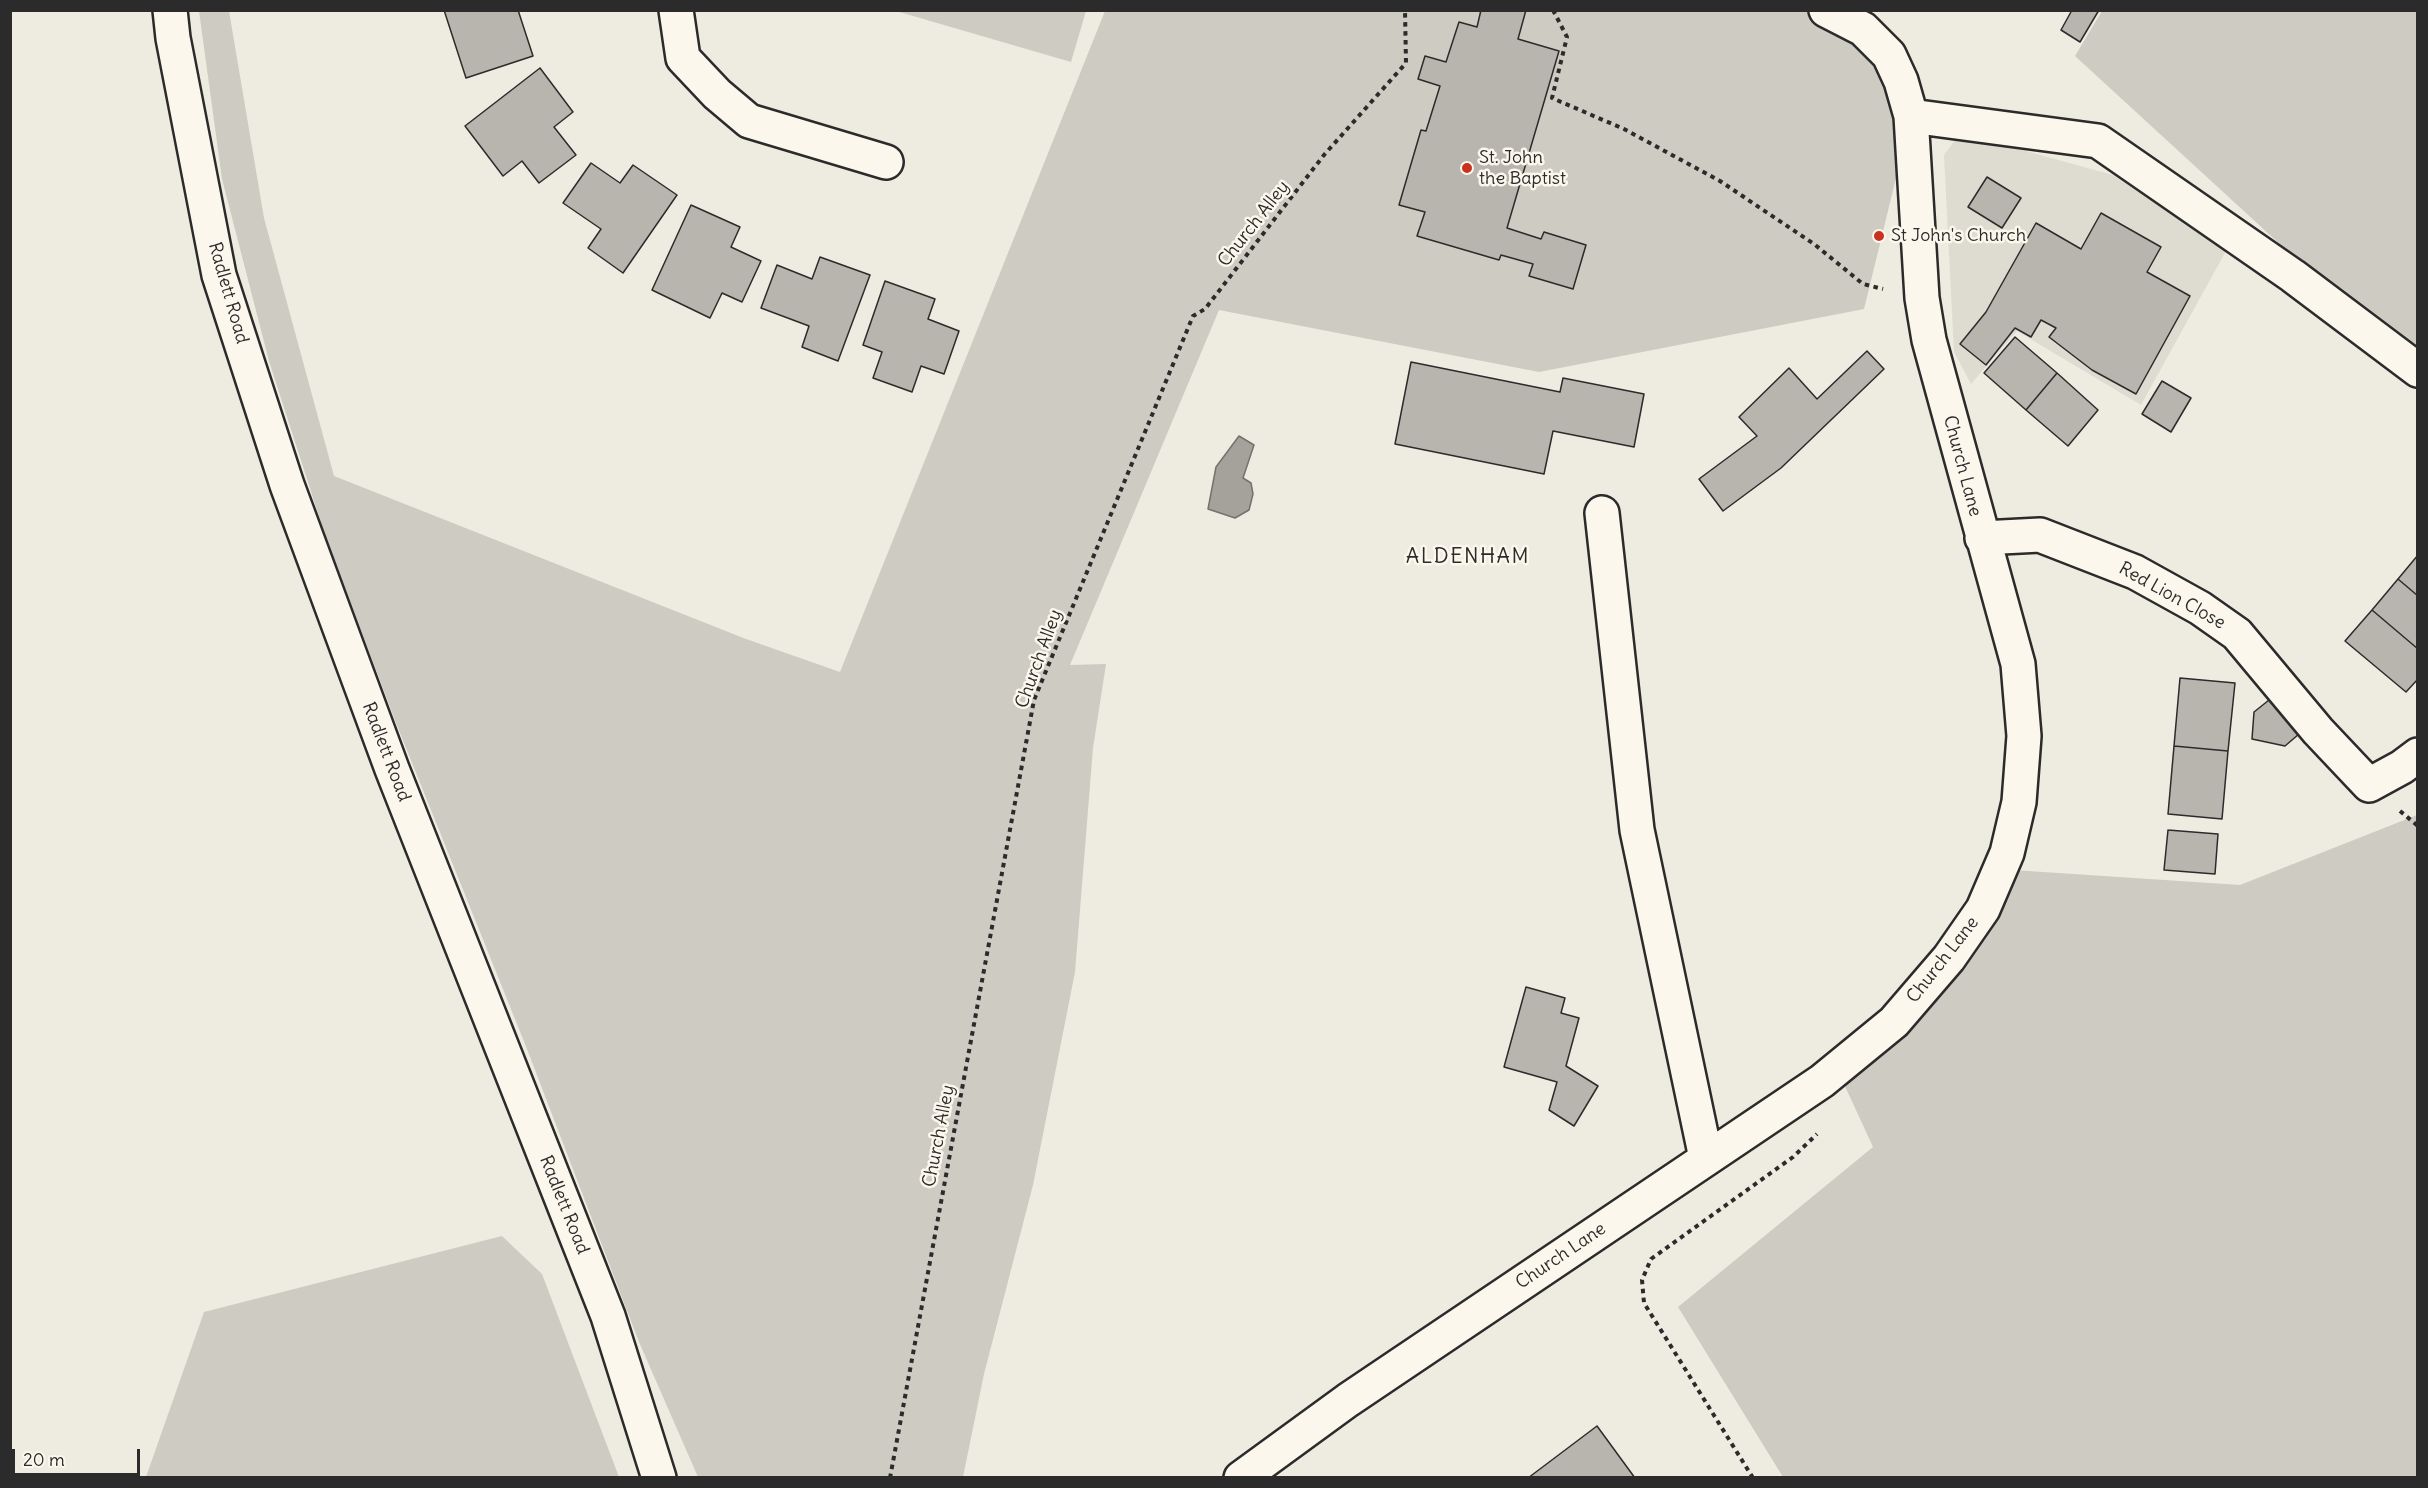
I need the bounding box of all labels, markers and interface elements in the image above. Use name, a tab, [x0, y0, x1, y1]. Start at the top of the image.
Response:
place label: St. John the Baptist	[1479, 147, 1566, 190]
marker: St. John the Baptist	[1460, 161, 1474, 175]
street label: Church Alley	[1214, 177, 1294, 271]
place label: St John's Church	[1891, 225, 2026, 247]
marker: St John's Church	[1872, 229, 1886, 243]
street label: Radlett Road	[203, 240, 253, 346]
street label: Church Lane	[1938, 413, 1986, 519]
district label: ALDENHAM	[1406, 544, 1530, 570]
street label: Red Lion Close	[2115, 558, 2229, 634]
street label: Church Alley	[1011, 607, 1067, 711]
street label: Radlett Road	[357, 699, 415, 805]
street label: Church Lane	[1903, 912, 1983, 1008]
street label: Church Alley	[919, 1083, 959, 1189]
street label: Radlett Road	[534, 1153, 594, 1257]
street label: Church Lane	[1512, 1218, 1610, 1294]
scale bar	[15, 1437, 142, 1475]
text: 20 m	[23, 1448, 65, 1471]

